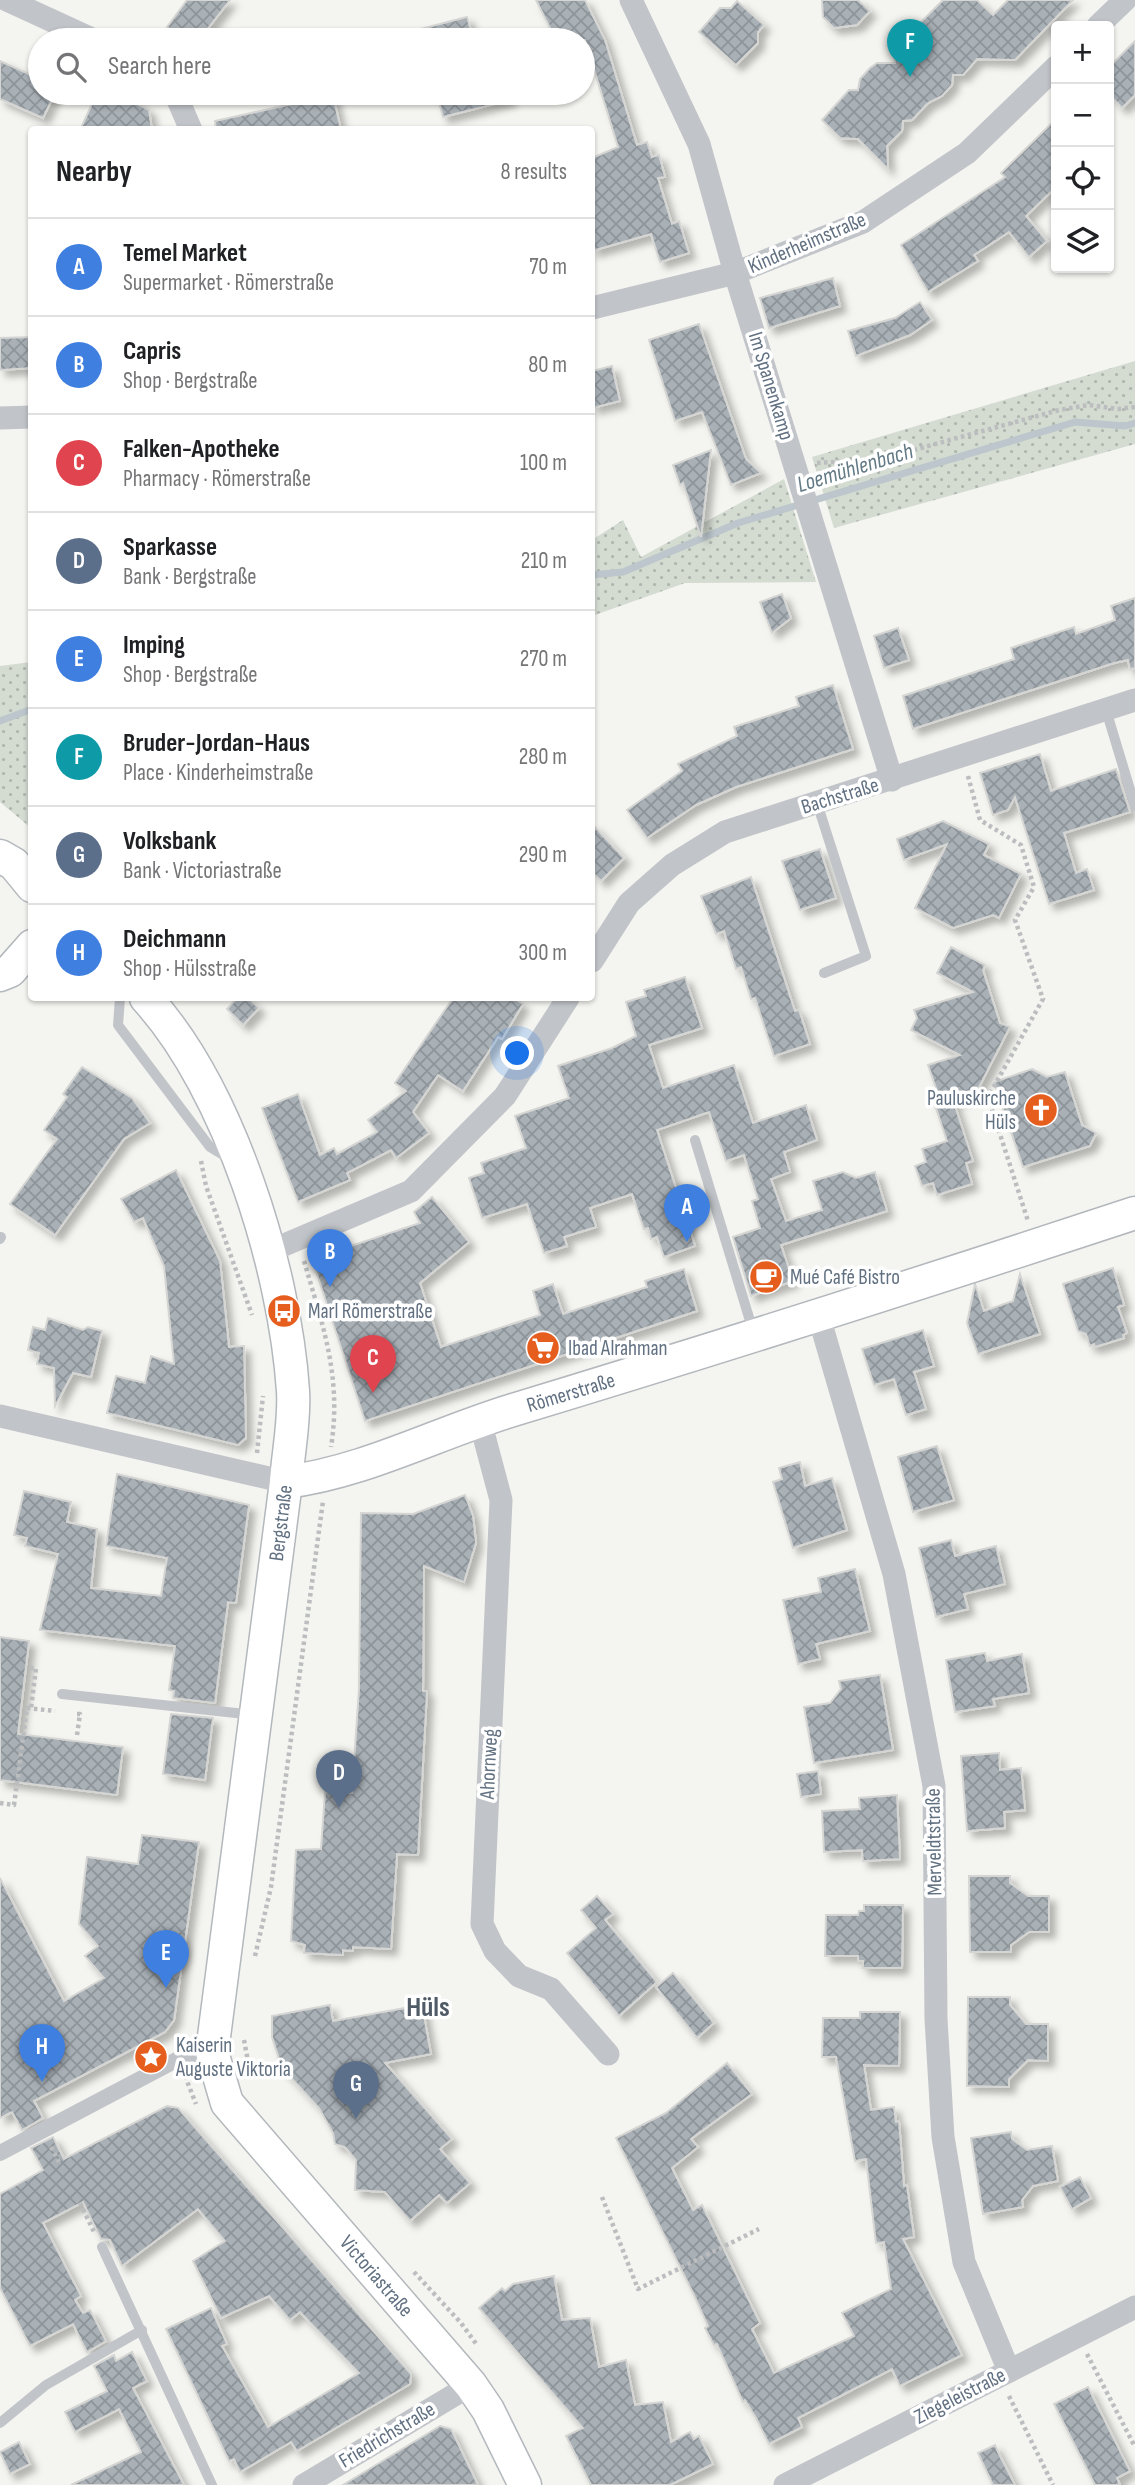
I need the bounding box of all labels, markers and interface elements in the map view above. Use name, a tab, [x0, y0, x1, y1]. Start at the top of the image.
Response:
pin: F	[887, 19, 933, 77]
map controls	[1051, 21, 1114, 273]
button: +	[1051, 21, 1114, 84]
search box	[28, 28, 595, 105]
icon: search	[52, 48, 90, 86]
text: Search here	[108, 51, 211, 82]
button: −	[1051, 84, 1114, 147]
button: locate	[1051, 147, 1114, 210]
text: Nearby	[56, 154, 132, 190]
text: 8 results	[501, 158, 567, 186]
street label: Kinderheimstraße	[744, 207, 870, 279]
button: layers	[1051, 210, 1114, 273]
text: Temel Market	[123, 238, 247, 269]
text: A	[74, 253, 84, 281]
text: 70 m	[529, 253, 567, 281]
text: Supermarket · Römerstraße	[123, 269, 334, 297]
street label: Im Spanenkamp	[743, 329, 799, 443]
text: Capris	[123, 336, 181, 367]
text: B	[74, 351, 84, 379]
text: 80 m	[528, 351, 567, 379]
text: Shop · Bergstraße	[123, 367, 258, 395]
text: Falken-Apotheke	[123, 434, 280, 465]
water label: Loemühlenbach	[794, 437, 917, 499]
text: C	[73, 449, 85, 477]
text: 100 m	[520, 449, 567, 477]
text: Pharmacy · Römerstraße	[123, 465, 311, 493]
text: Sparkasse	[123, 532, 217, 563]
text: D	[73, 547, 85, 575]
text: 210 m	[521, 547, 567, 575]
text: Bank · Bergstraße	[123, 563, 257, 591]
text: Imping	[123, 630, 185, 661]
text: E	[74, 645, 84, 673]
text: 270 m	[520, 645, 567, 673]
text: Shop · Bergstraße	[123, 661, 258, 689]
text: Bruder-Jordan-Haus	[123, 728, 310, 759]
text: F	[74, 743, 84, 771]
text: 280 m	[519, 743, 567, 771]
text: Place · Kinderheimstraße	[123, 759, 314, 787]
street label: Bachstraße	[798, 772, 882, 820]
text: Volksbank	[123, 826, 216, 857]
text: G	[73, 841, 85, 869]
text: 290 m	[519, 841, 567, 869]
text: Bank · Victoriastraße	[123, 857, 282, 885]
text: Deichmann	[123, 924, 226, 955]
text: H	[73, 939, 85, 967]
text: 300 m	[518, 939, 567, 967]
text: Shop · Hülsstraße	[123, 955, 257, 983]
your location	[500, 1036, 534, 1070]
place label: Pauluskirche Hüls	[927, 1086, 1016, 1135]
church icon: Pauluskirche Hüls	[1022, 1091, 1060, 1129]
pin: A	[664, 1184, 710, 1242]
pin: B	[307, 1229, 353, 1287]
cafe icon: Mué Café Bistro	[747, 1258, 785, 1296]
place label: Mué Café Bistro	[790, 1265, 900, 1290]
bus stop icon: Marl Römerstraße	[265, 1292, 303, 1330]
place label: Marl Römerstraße	[308, 1299, 433, 1324]
supermarket icon: Ibad Alrahman	[524, 1329, 562, 1367]
pin: C	[350, 1335, 396, 1393]
place label: Ibad Alrahman	[568, 1336, 668, 1361]
street label: Römerstraße	[524, 1367, 618, 1418]
street label: Bergstraße	[264, 1483, 298, 1563]
street label: Ahornweg	[475, 1728, 503, 1801]
pin: D	[316, 1750, 362, 1808]
street label: Merveldtstraße	[921, 1788, 947, 1896]
pin: E	[143, 1930, 189, 1988]
district label: Hüls	[406, 1991, 450, 2024]
pin: H	[19, 2024, 65, 2082]
place label: Kaiserin Auguste Viktoria	[175, 2033, 291, 2082]
place icon: Kaiserin Auguste Viktoria	[132, 2038, 170, 2076]
pin: G	[333, 2061, 379, 2119]
street label: Victoriastraße	[335, 2230, 419, 2322]
street label: Ziegeleistraße	[910, 2362, 1010, 2430]
street label: Friedrichstraße	[335, 2397, 439, 2473]

